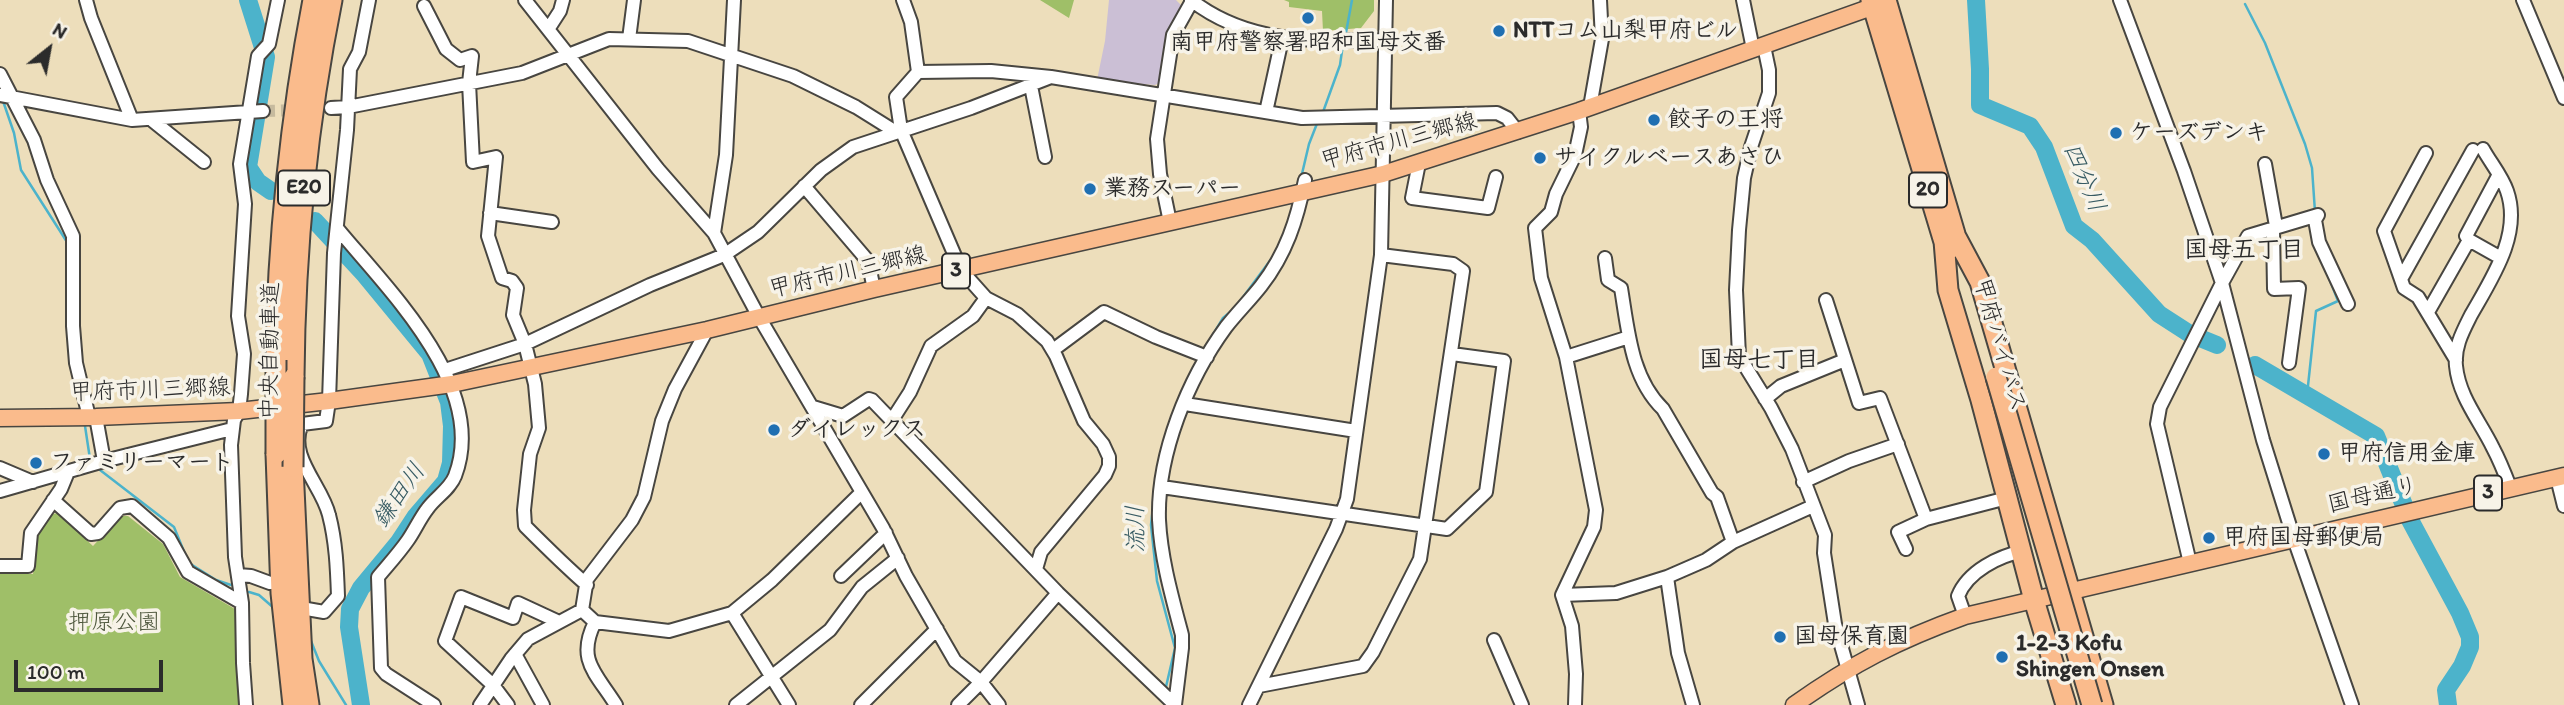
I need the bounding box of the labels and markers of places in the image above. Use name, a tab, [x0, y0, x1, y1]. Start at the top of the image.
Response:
marker: 南甲府警察署昭和国母交番	[1300, 10, 1316, 26]
place label: NTTコム山梨甲府ビル	[1513, 17, 1738, 45]
marker: NTTコム山梨甲府ビル	[1491, 23, 1507, 39]
place label: 南甲府警察署昭和国母交番	[1170, 29, 1446, 57]
place label: 餃子の王将	[1668, 106, 1783, 134]
marker: 餃子の王将	[1646, 112, 1662, 128]
place label: ケーズデンキ	[2130, 119, 2268, 147]
marker: ケーズデンキ	[2108, 125, 2124, 141]
place label: サイクルベースあさひ	[1554, 144, 1784, 172]
marker: サイクルベースあさひ	[1532, 150, 1548, 166]
place label: 業務スーパー	[1104, 175, 1241, 203]
marker: 業務スーパー	[1082, 181, 1098, 197]
place label: ダイレックス	[788, 416, 926, 444]
marker: ダイレックス	[766, 422, 782, 438]
place label: 甲府信用金庫	[2338, 440, 2476, 468]
marker: 甲府信用金庫	[2316, 446, 2332, 462]
place label: ファミリーマート	[50, 449, 234, 477]
marker: ファミリーマート	[28, 455, 44, 471]
place label: 甲府国母郵便局	[2223, 524, 2384, 552]
marker: 甲府国母郵便局	[2201, 530, 2217, 546]
place label: 国母保育園	[1794, 623, 1909, 651]
marker: 国母保育園	[1772, 629, 1788, 645]
place label: 1-2-3 Kofu Shingen Onsen	[2016, 630, 2164, 684]
marker: 1-2-3 Kofu Shingen Onsen	[1994, 649, 2010, 665]

